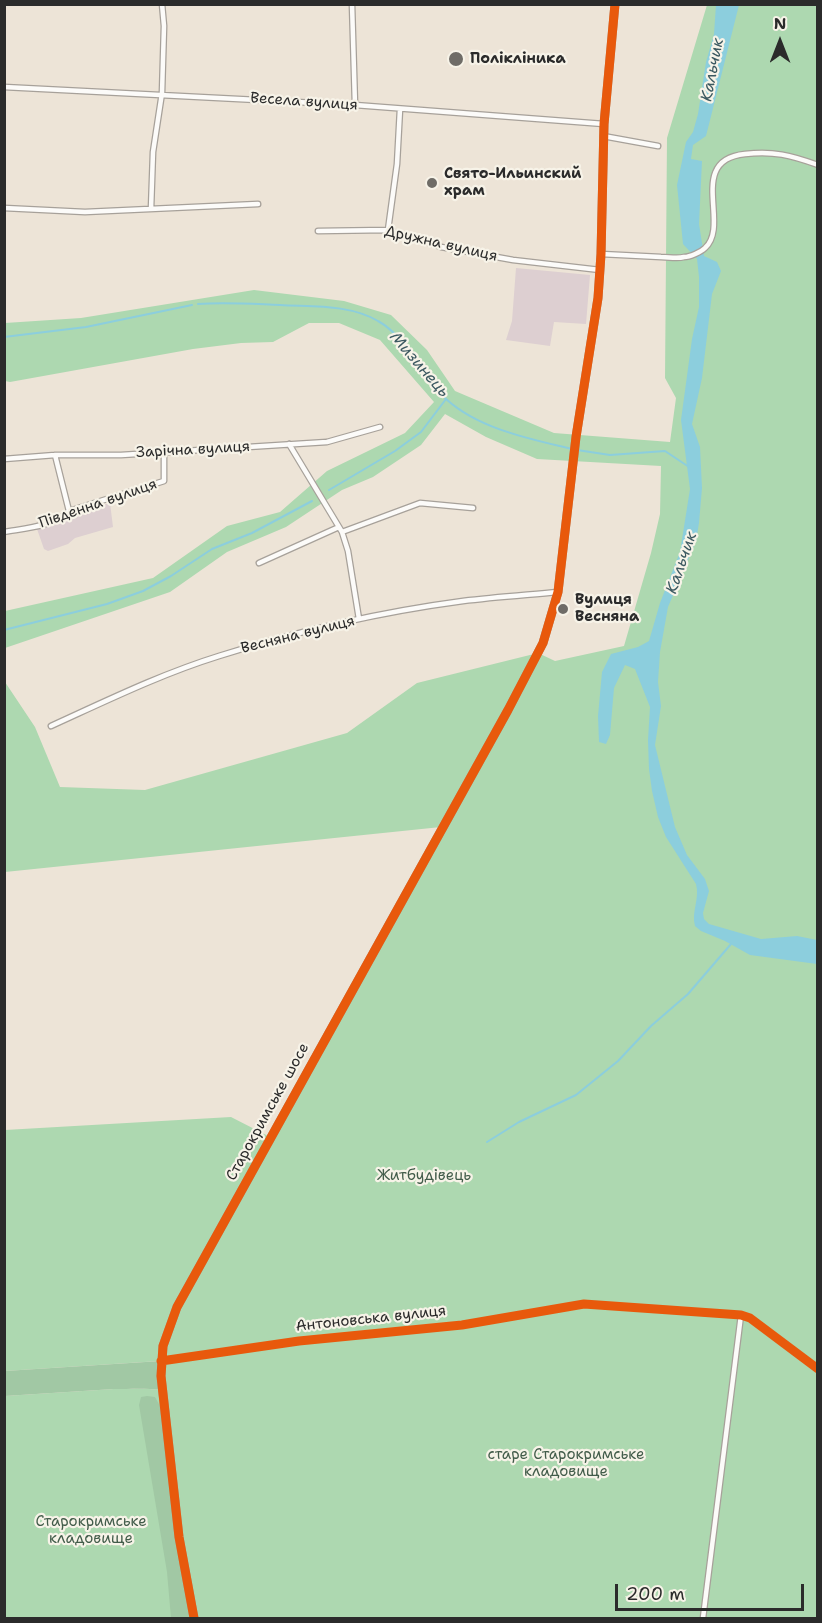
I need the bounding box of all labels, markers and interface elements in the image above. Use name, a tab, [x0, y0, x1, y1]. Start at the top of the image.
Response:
north arrow	[750, 12, 810, 72]
text: N	[774, 13, 786, 34]
water label: Кальчик	[697, 37, 729, 103]
marker: Полікліника	[447, 50, 465, 68]
place label: Полікліника	[470, 50, 566, 68]
street label: Весела вулиця	[250, 89, 358, 115]
place label: Свято-Ильинский храм	[444, 165, 581, 200]
marker: Свято-Ильинский храм	[425, 176, 439, 190]
street label: Дружна вулиця	[383, 222, 499, 266]
water label: Мизинець	[385, 328, 453, 402]
street label: Зарічна вулиця	[136, 438, 250, 462]
street label: Південна вулиця	[37, 475, 159, 533]
water label: Кальчик	[662, 530, 702, 596]
place label: Вулиця Весняна	[575, 591, 639, 626]
marker: Вулиця Весняна	[556, 602, 570, 616]
street label: Весняна вулиця	[239, 612, 357, 658]
street label: Старокримське шосе	[223, 1040, 313, 1184]
park label: Житбудівець	[377, 1167, 471, 1185]
street label: Антоновська вулиця	[295, 1302, 447, 1336]
park label: старе Старокримське кладовище	[488, 1446, 644, 1481]
park label: Старокримське кладовище	[35, 1513, 147, 1548]
scale bar	[618, 1572, 807, 1610]
text: 200 m	[626, 1582, 685, 1606]

